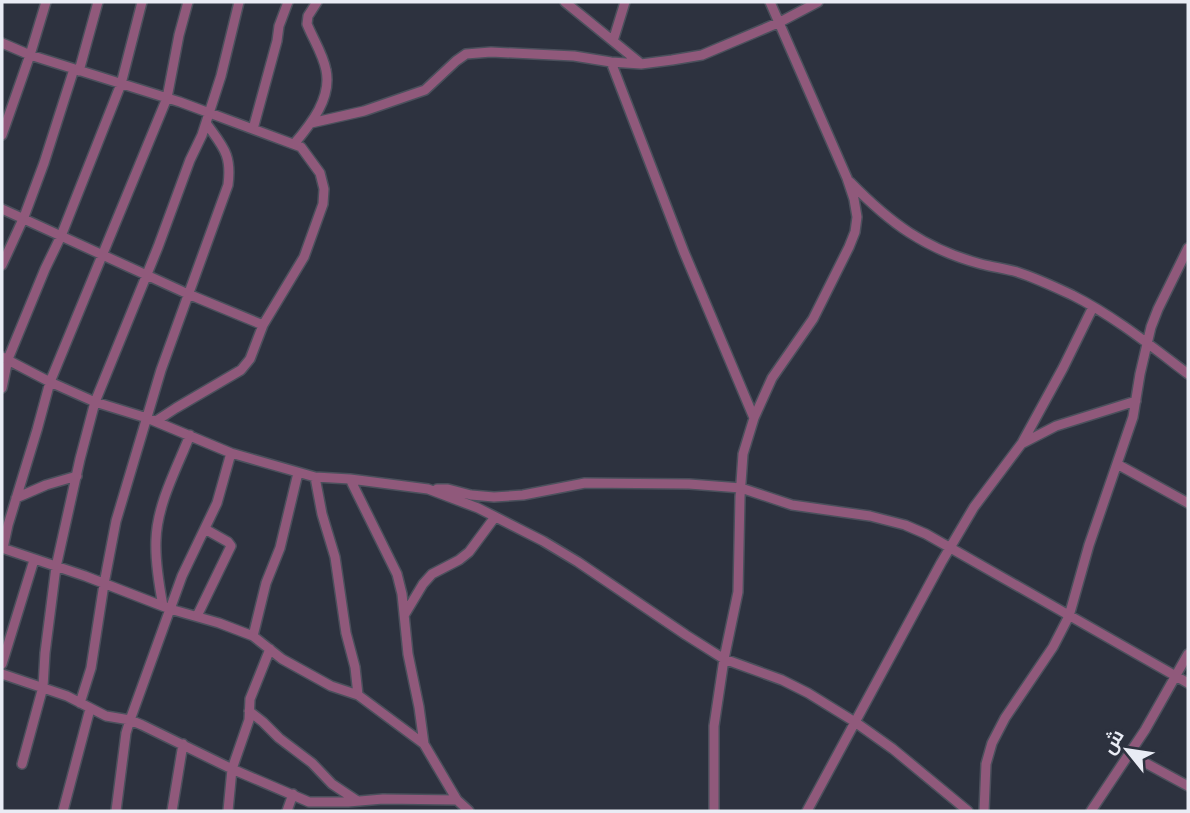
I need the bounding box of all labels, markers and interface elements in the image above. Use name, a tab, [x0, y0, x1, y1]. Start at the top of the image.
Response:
north arrow	[1092, 715, 1162, 785]
text: ش	[1097, 725, 1129, 758]

